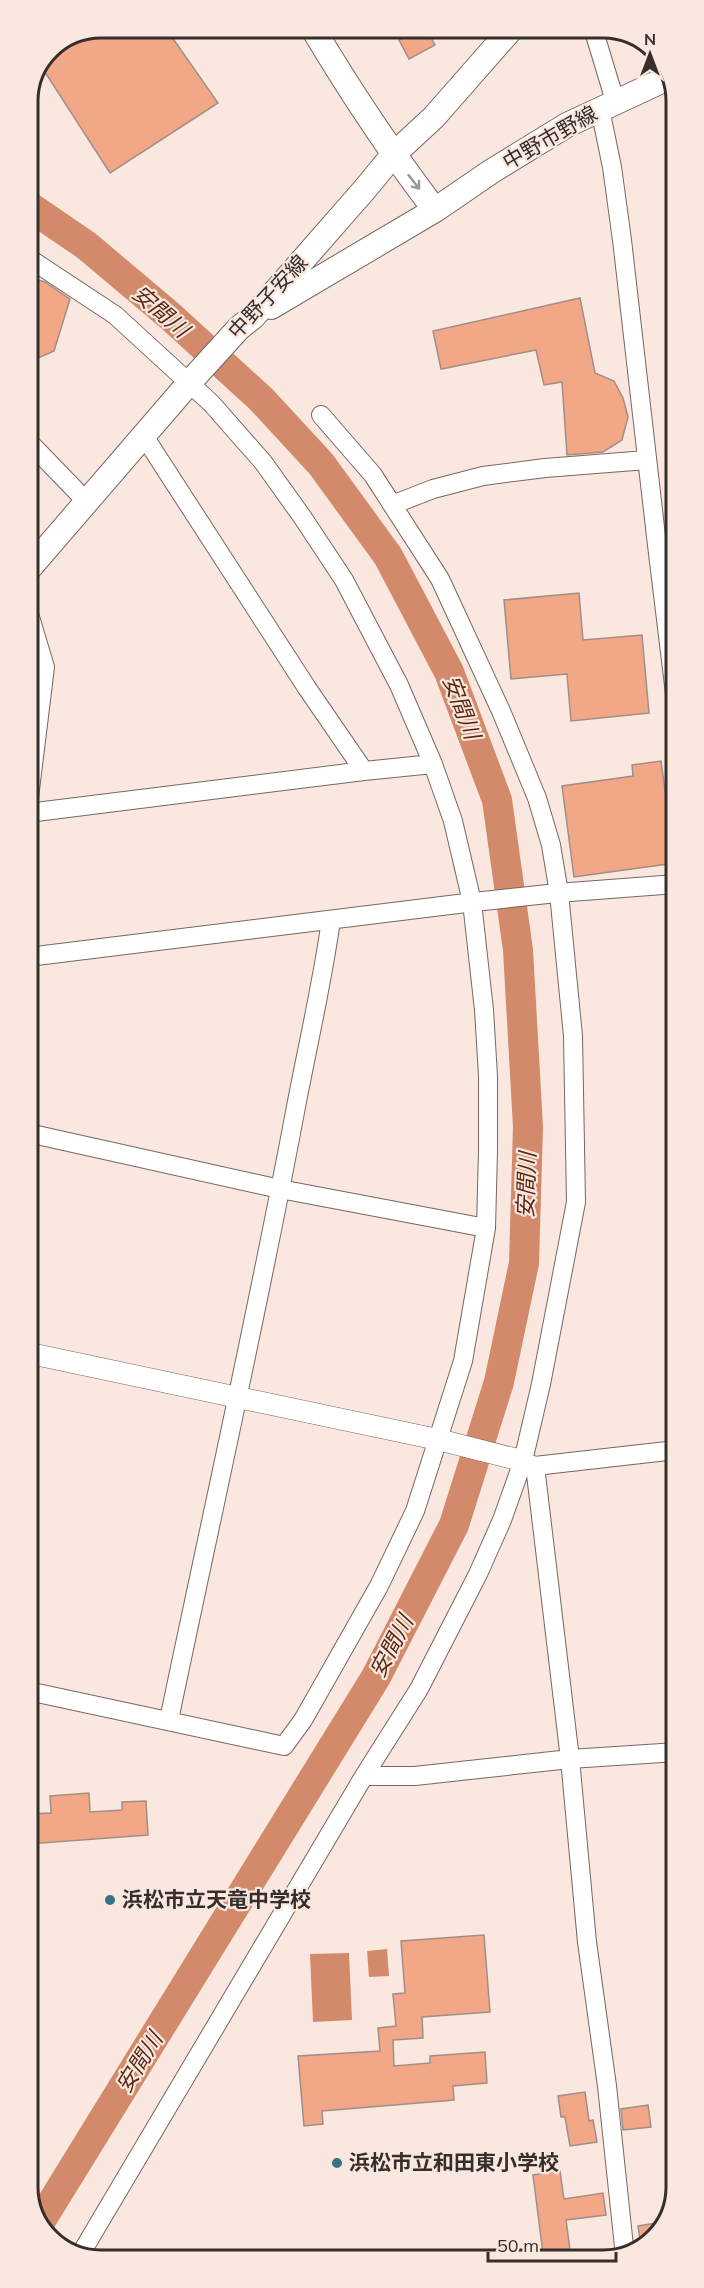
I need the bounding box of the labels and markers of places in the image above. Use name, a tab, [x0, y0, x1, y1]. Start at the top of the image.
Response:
place label: 浜松市立天竜中学校	[122, 1886, 311, 1912]
marker: 浜松市立天竜中学校	[103, 1893, 117, 1907]
place label: 浜松市立和田東小学校	[349, 2149, 559, 2175]
marker: 浜松市立和田東小学校	[330, 2156, 344, 2170]

